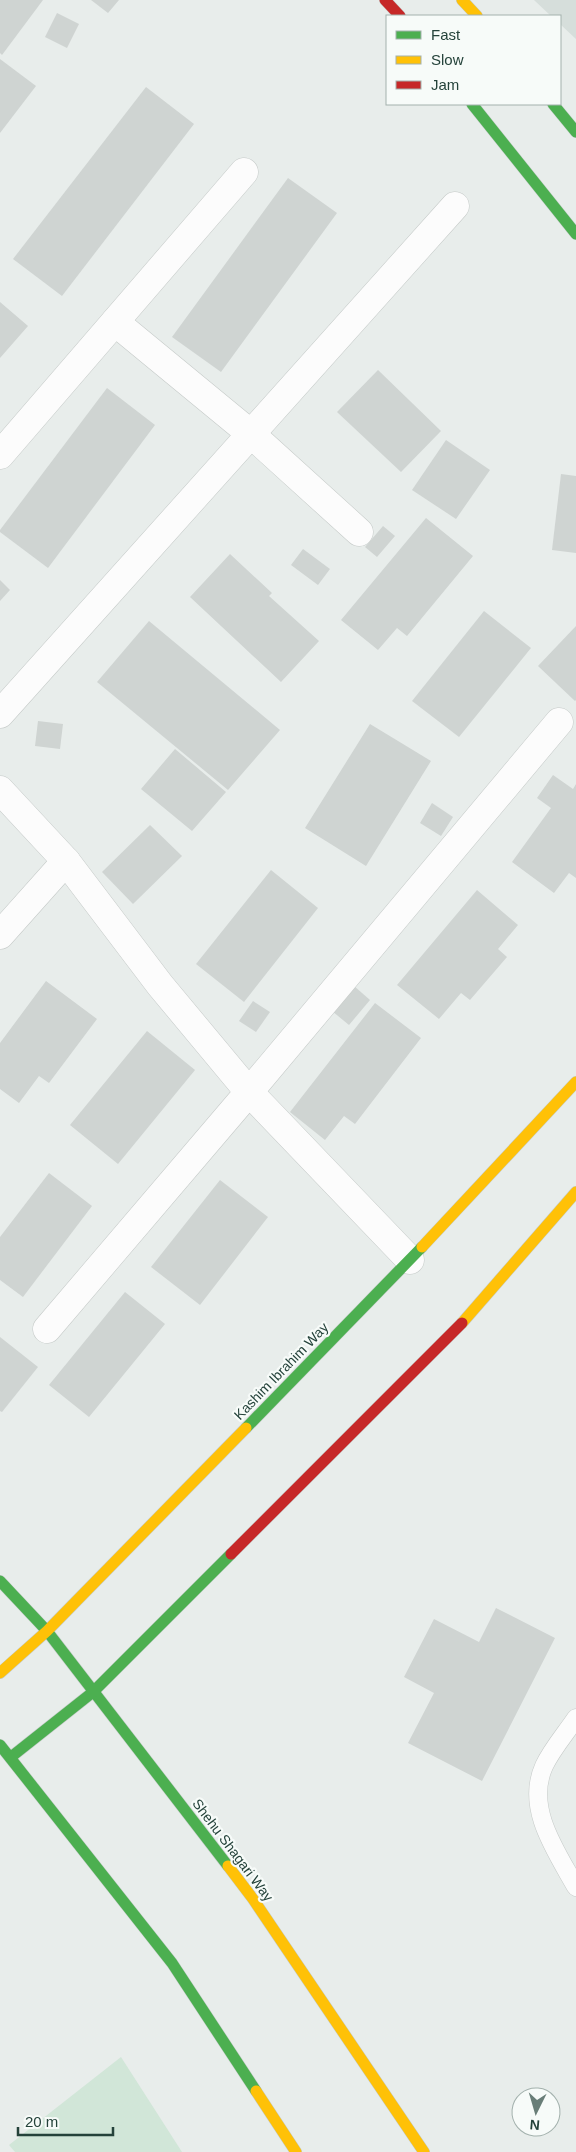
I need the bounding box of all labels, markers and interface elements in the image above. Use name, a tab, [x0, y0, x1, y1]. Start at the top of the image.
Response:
legend	[386, 15, 561, 105]
text: Fast	[431, 26, 461, 43]
text: Slow	[431, 51, 464, 68]
text: Jam	[431, 76, 459, 93]
street label: Kashim Ibrahim Way	[231, 1319, 331, 1423]
street label: Shehu Shagari Way	[189, 1796, 277, 1904]
north arrow	[511, 2087, 561, 2137]
scale bar	[18, 2104, 112, 2136]
text: 20 m	[25, 2113, 58, 2130]
text: N	[529, 2117, 541, 2133]

